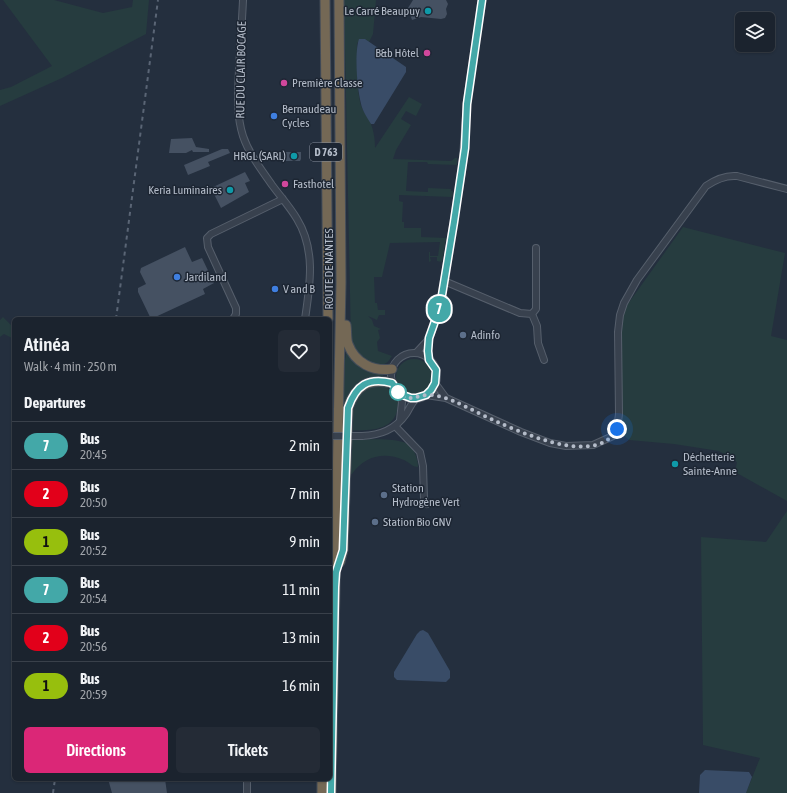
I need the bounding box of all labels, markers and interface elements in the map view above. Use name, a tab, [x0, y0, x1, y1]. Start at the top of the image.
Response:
place label: Le Carré Beaupuy	[344, 4, 420, 18]
marker: Le Carré Beaupuy	[423, 6, 433, 16]
map controls	[735, 12, 775, 52]
button: layers	[735, 12, 775, 52]
street label: RUE DU CLAIR BOCAGE	[233, 21, 249, 119]
place label: B&b Hôtel	[375, 46, 420, 60]
marker: B&b Hôtel	[422, 48, 432, 58]
place label: Première Classe	[292, 76, 362, 90]
marker: Première Classe	[279, 78, 289, 88]
place label: Bernaudeau Cycles	[282, 102, 337, 130]
marker: Bernaudeau Cycles	[269, 111, 279, 121]
road number: D 763	[310, 143, 342, 161]
place label: HRGL (SARL)	[233, 149, 286, 163]
marker: HRGL (SARL)	[289, 151, 299, 161]
place label: Fasthotel	[293, 177, 335, 191]
marker: Fasthotel	[280, 179, 290, 189]
place label: Keria Luminaires	[148, 183, 222, 197]
marker: Keria Luminaires	[225, 185, 235, 195]
street label: ROUTE DE NANTES	[322, 229, 336, 309]
place label: Jardiland	[185, 270, 227, 284]
marker: Jardiland	[172, 272, 182, 282]
place label: V and B	[283, 282, 315, 296]
marker: V and B	[270, 284, 280, 294]
line badge: 7	[426, 296, 452, 322]
text: 7	[436, 301, 442, 317]
place label: Adinfo	[471, 328, 500, 342]
button: heart	[278, 330, 320, 372]
marker: Adinfo	[458, 330, 468, 340]
text: Atinéa	[24, 333, 70, 355]
text: Walk · 4 min · 250 m	[24, 359, 117, 374]
unlabelled marker	[389, 383, 407, 401]
text: Departures	[24, 394, 86, 411]
your location	[607, 419, 627, 439]
text: Bus	[80, 430, 100, 447]
text: 2 min	[289, 437, 320, 454]
text: 7	[43, 438, 49, 454]
text: 20:45	[80, 447, 107, 462]
place label: Déchetterie Sainte-Anne	[683, 450, 737, 478]
marker: Déchetterie Sainte-Anne	[670, 459, 680, 469]
text: Bus	[80, 478, 100, 495]
place label: Station Hydrogène Vert	[392, 481, 460, 509]
text: 7 min	[289, 485, 320, 502]
text: 2	[43, 486, 49, 502]
marker: Station Hydrogène Vert	[379, 490, 389, 500]
text: 20:50	[80, 495, 107, 510]
place label: Station Bio GNV	[383, 515, 452, 529]
marker: Station Bio GNV	[370, 517, 380, 527]
text: Bus	[80, 526, 100, 543]
text: 9 min	[289, 533, 320, 550]
text: 1	[43, 534, 49, 550]
text: 20:52	[80, 543, 107, 558]
text: Bus	[80, 574, 100, 591]
text: 11 min	[282, 581, 320, 598]
text: 7	[43, 582, 49, 598]
text: 20:54	[80, 591, 107, 606]
text: Bus	[80, 622, 100, 639]
text: 13 min	[282, 629, 320, 646]
text: 2	[43, 630, 49, 646]
text: 20:56	[80, 639, 107, 654]
text: Bus	[80, 670, 100, 687]
text: 16 min	[282, 677, 320, 694]
text: 1	[43, 678, 49, 694]
text: 20:59	[80, 687, 107, 702]
button: Directions	[24, 727, 168, 773]
button: Tickets	[176, 727, 320, 773]

